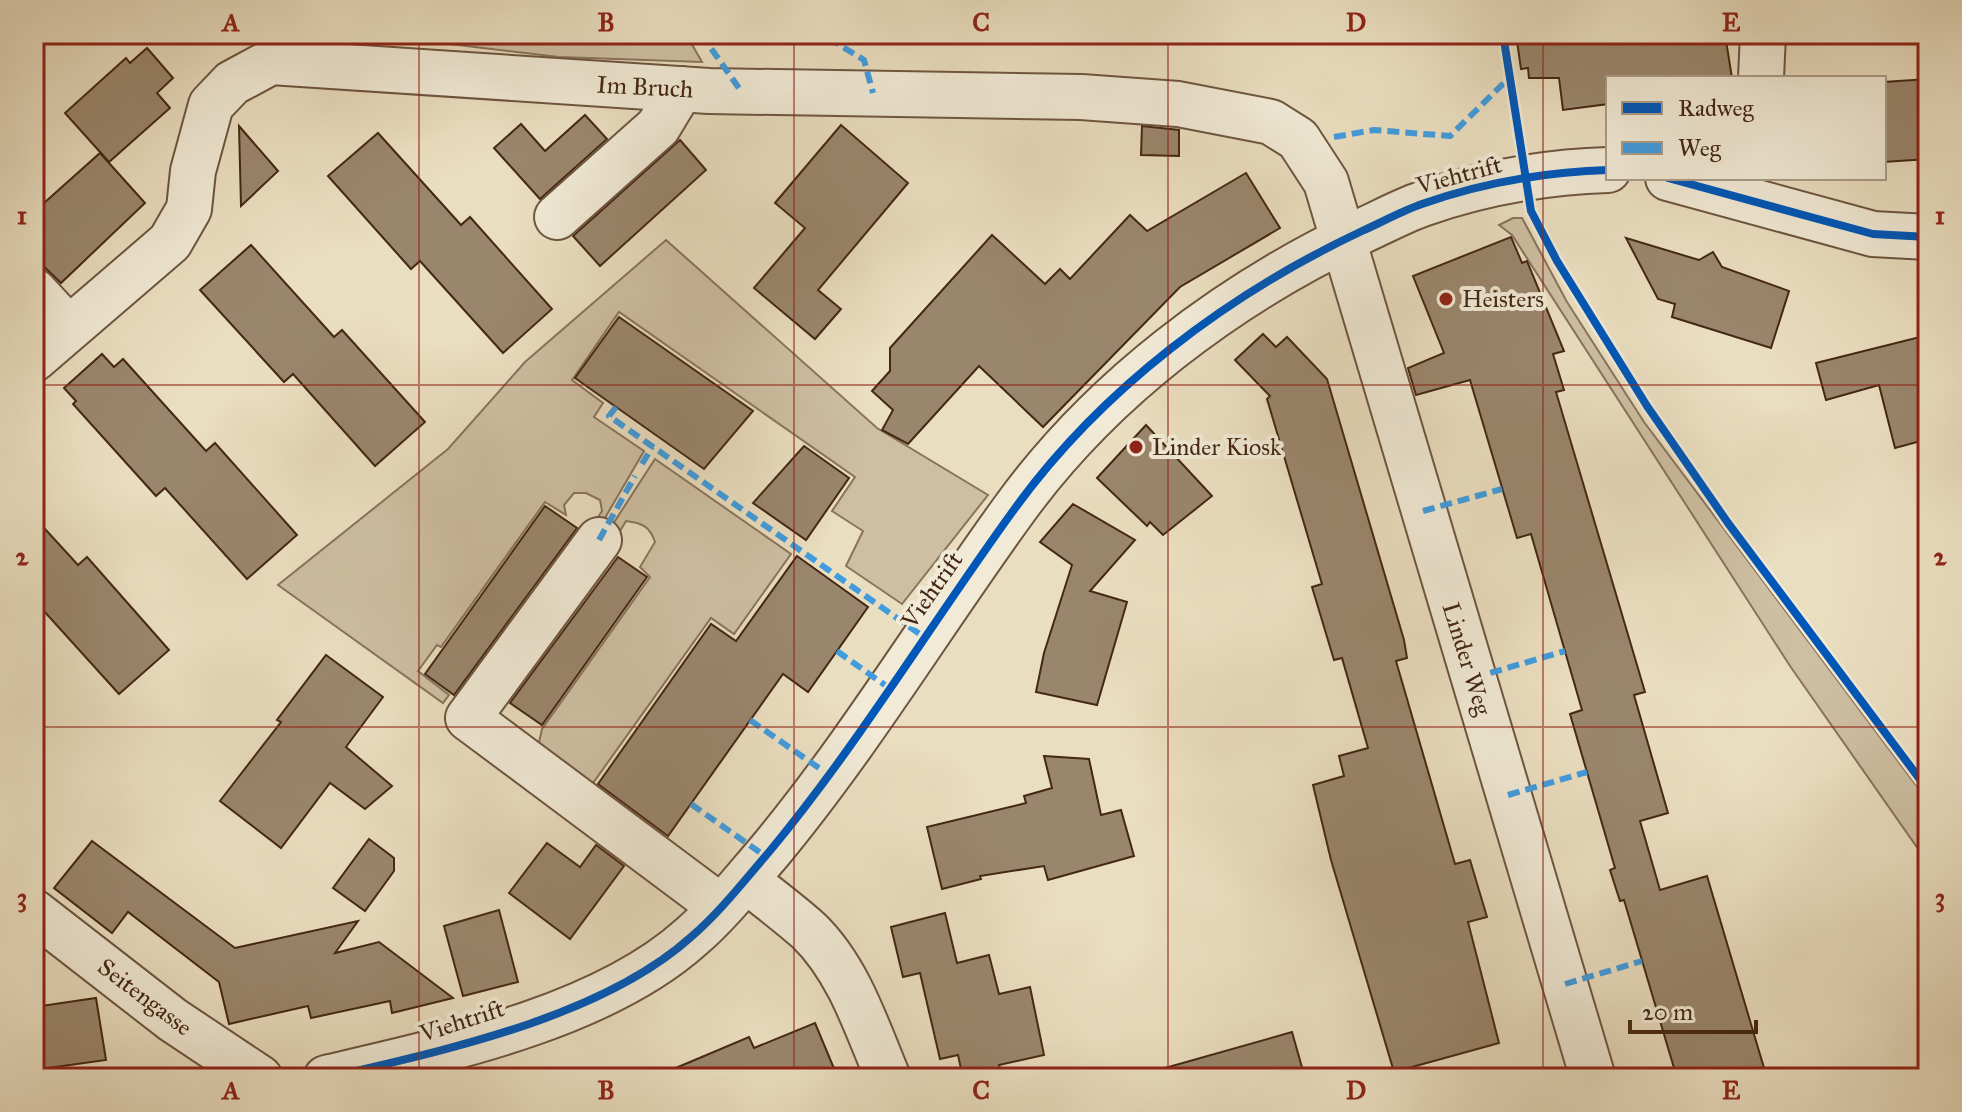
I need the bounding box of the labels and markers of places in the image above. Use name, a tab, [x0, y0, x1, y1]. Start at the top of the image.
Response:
place label: Heisters	[1462, 284, 1544, 314]
marker: Heisters	[1437, 290, 1455, 308]
place label: Linder Kiosk	[1152, 432, 1282, 462]
marker: Linder Kiosk	[1127, 438, 1145, 456]

